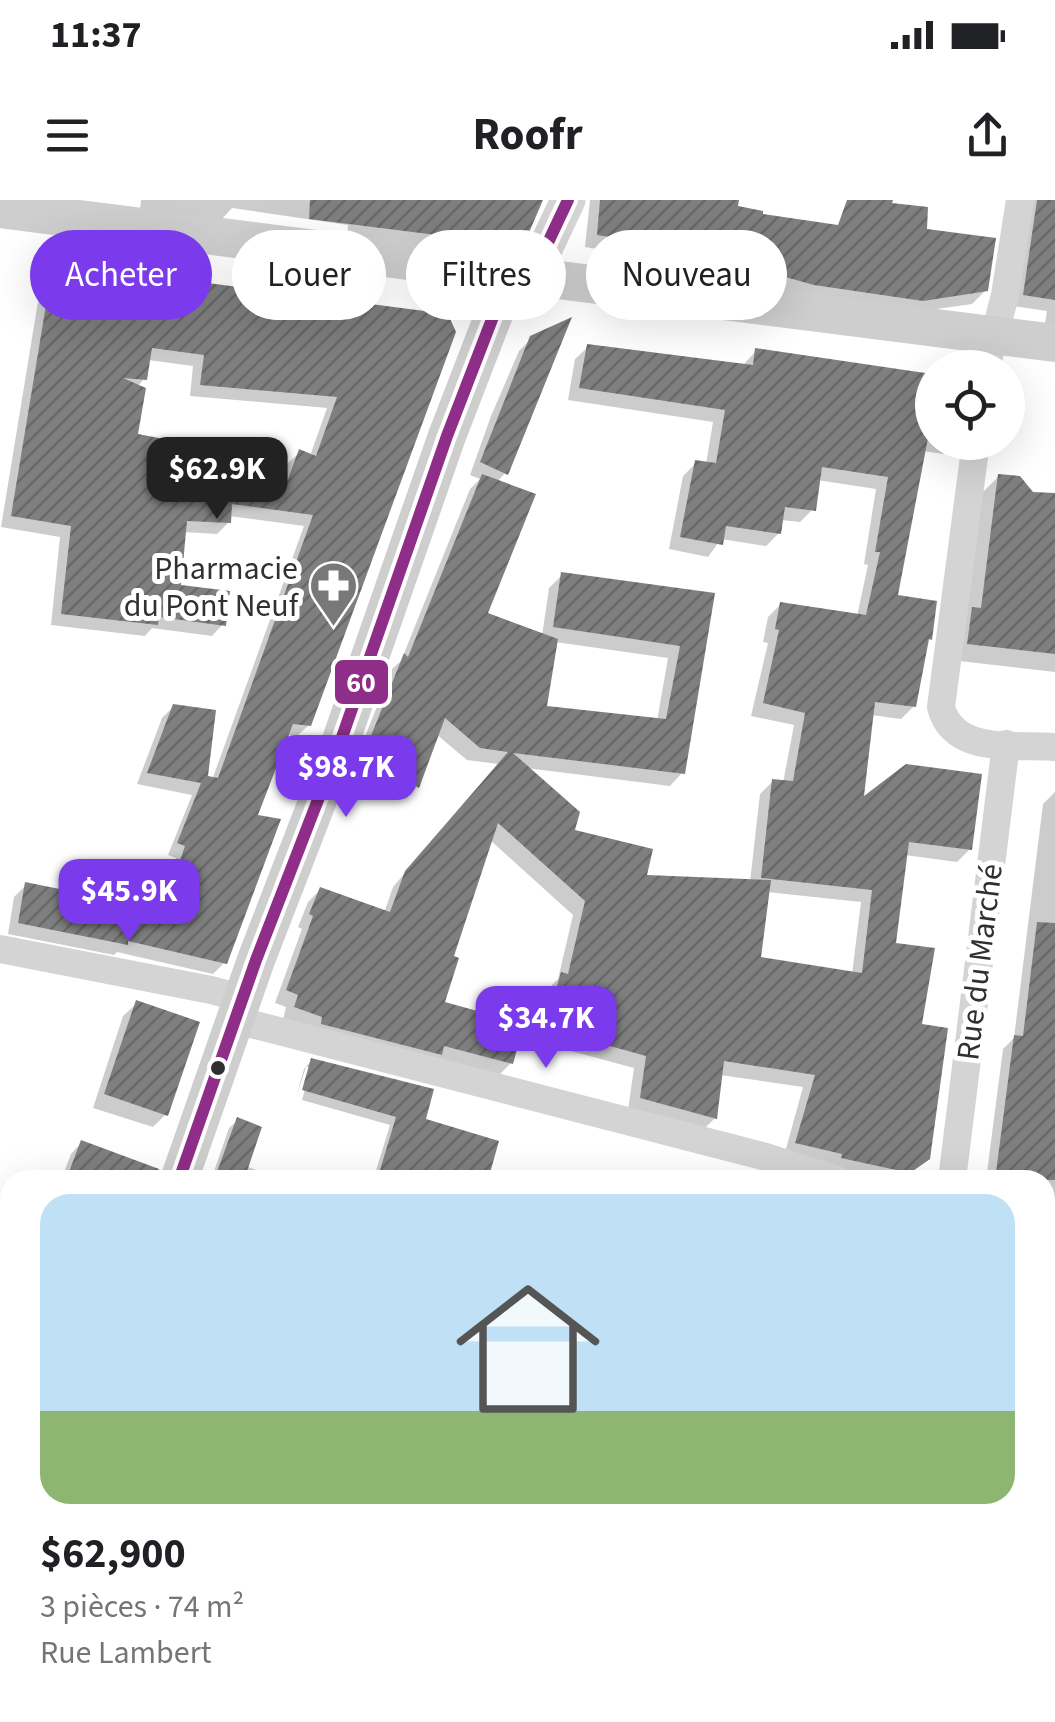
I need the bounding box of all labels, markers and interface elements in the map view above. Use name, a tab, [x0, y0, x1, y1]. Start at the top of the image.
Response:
text: 11:37	[50, 8, 142, 62]
text: Roofr	[472, 103, 583, 167]
icon: menu	[40, 108, 95, 163]
icon: share	[960, 108, 1015, 163]
chip: Acheter	[30, 230, 212, 320]
chip: Louer	[232, 230, 386, 320]
chip: Filtres	[406, 230, 566, 320]
chip: Nouveau	[586, 230, 787, 320]
map controls	[915, 350, 1025, 460]
button: locate	[915, 350, 1025, 460]
pin: $62.9K	[136, 437, 298, 522]
text: $62.9K	[169, 446, 265, 492]
place label: Pharmacie du Pont Neuf	[124, 546, 300, 629]
pharmacy icon: Pharmacie du Pont Neuf	[307, 560, 359, 628]
line badge: 60	[333, 658, 390, 706]
text: 60	[346, 663, 376, 703]
pin: $98.7K	[265, 735, 427, 820]
text: $98.7K	[298, 744, 394, 790]
pin: $45.9K	[48, 859, 210, 944]
street label: Rue du Marché	[945, 861, 1015, 1063]
text: $45.9K	[81, 868, 177, 914]
pin: $34.7K	[465, 986, 627, 1071]
text: $34.7K	[498, 995, 594, 1041]
unlabelled marker	[208, 1058, 228, 1078]
icon: home	[438, 1259, 618, 1439]
text: $62,900	[40, 1524, 186, 1584]
text: 3 pièces · 74 m²	[40, 1584, 244, 1630]
text: Rue Lambert	[40, 1630, 212, 1676]

